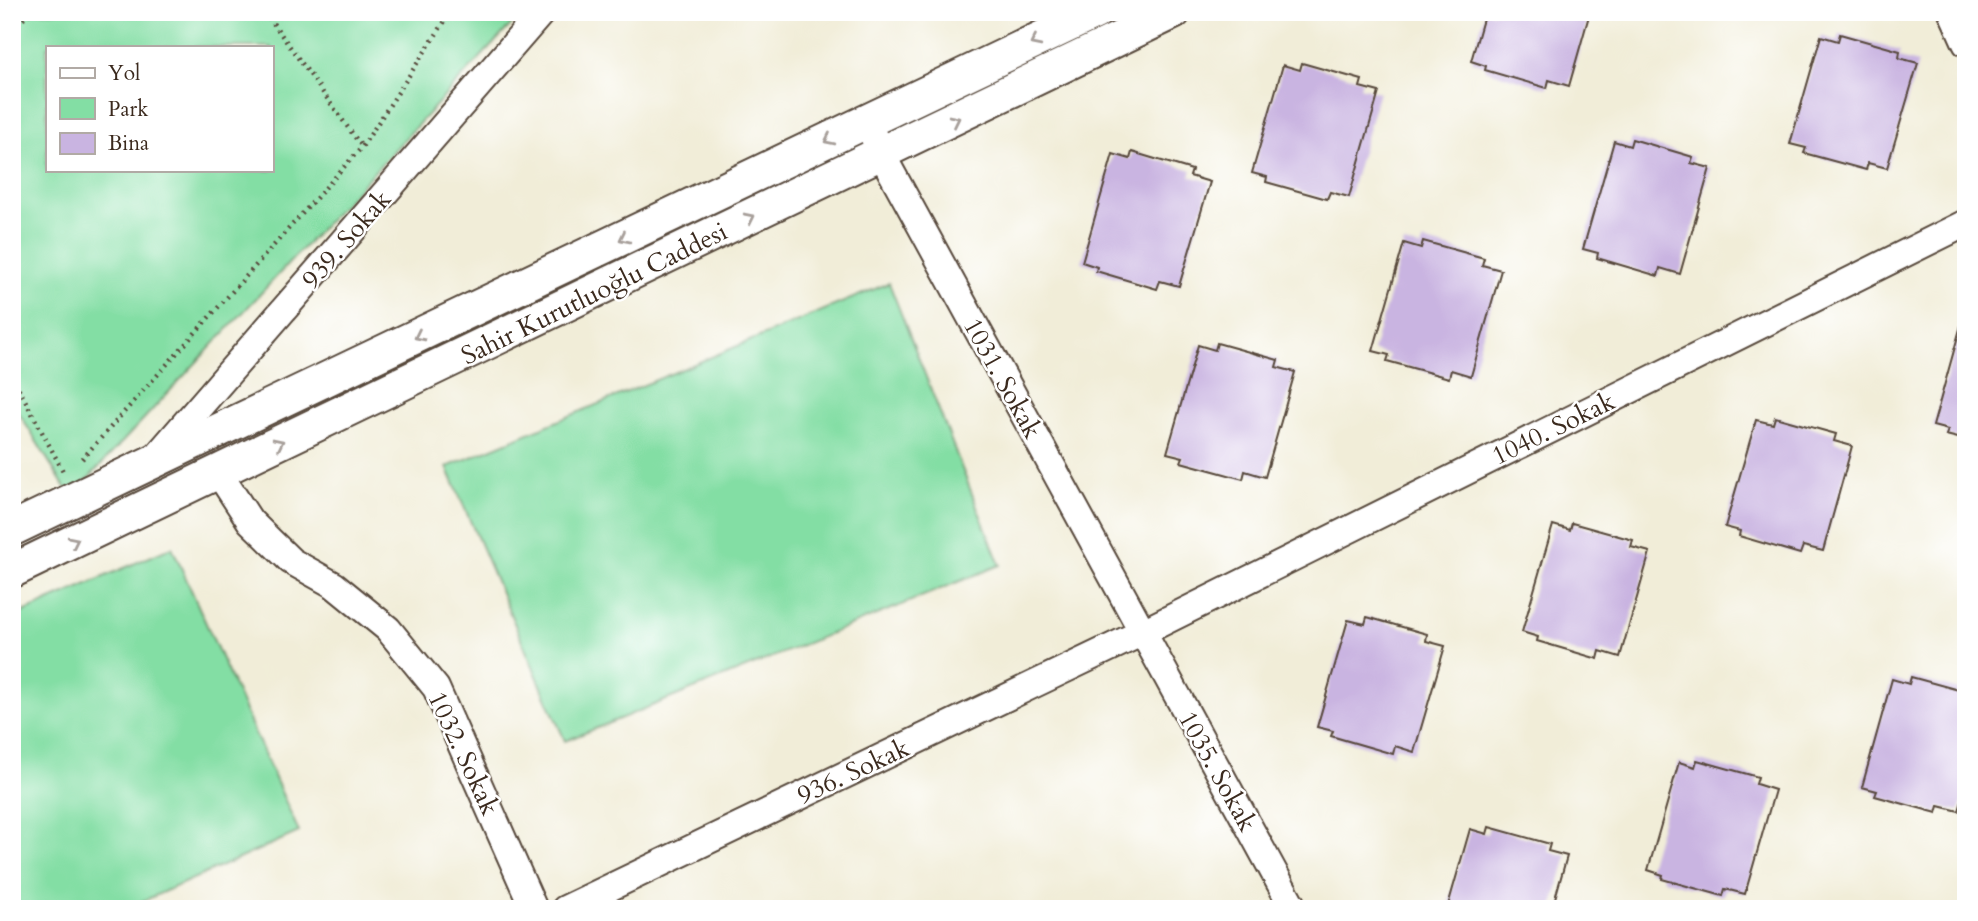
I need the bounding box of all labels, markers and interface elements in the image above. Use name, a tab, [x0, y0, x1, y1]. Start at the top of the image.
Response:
one-way arrow	[1030, 33, 1042, 47]
legend	[46, 46, 273, 172]
text: Yol	[108, 59, 140, 88]
text: Park	[108, 95, 149, 124]
one-way arrow	[948, 114, 960, 128]
text: Bina	[108, 129, 149, 158]
one-way arrow	[824, 132, 836, 146]
street label: 939. Sokak	[294, 183, 399, 296]
one-way arrow	[743, 213, 755, 227]
street label: Sahir Kurutluoğlu Caddesi	[455, 214, 733, 373]
one-way arrow	[619, 230, 631, 244]
street label: 1031. Sokak	[955, 312, 1050, 445]
one-way arrow	[414, 328, 426, 342]
street label: 1040. Sokak	[1486, 384, 1621, 473]
one-way arrow	[272, 437, 284, 451]
one-way arrow	[67, 535, 79, 549]
street label: 1032. Sokak	[420, 686, 508, 821]
street label: 1035. Sokak	[1170, 705, 1265, 838]
street label: 936. Sokak	[792, 730, 915, 813]

